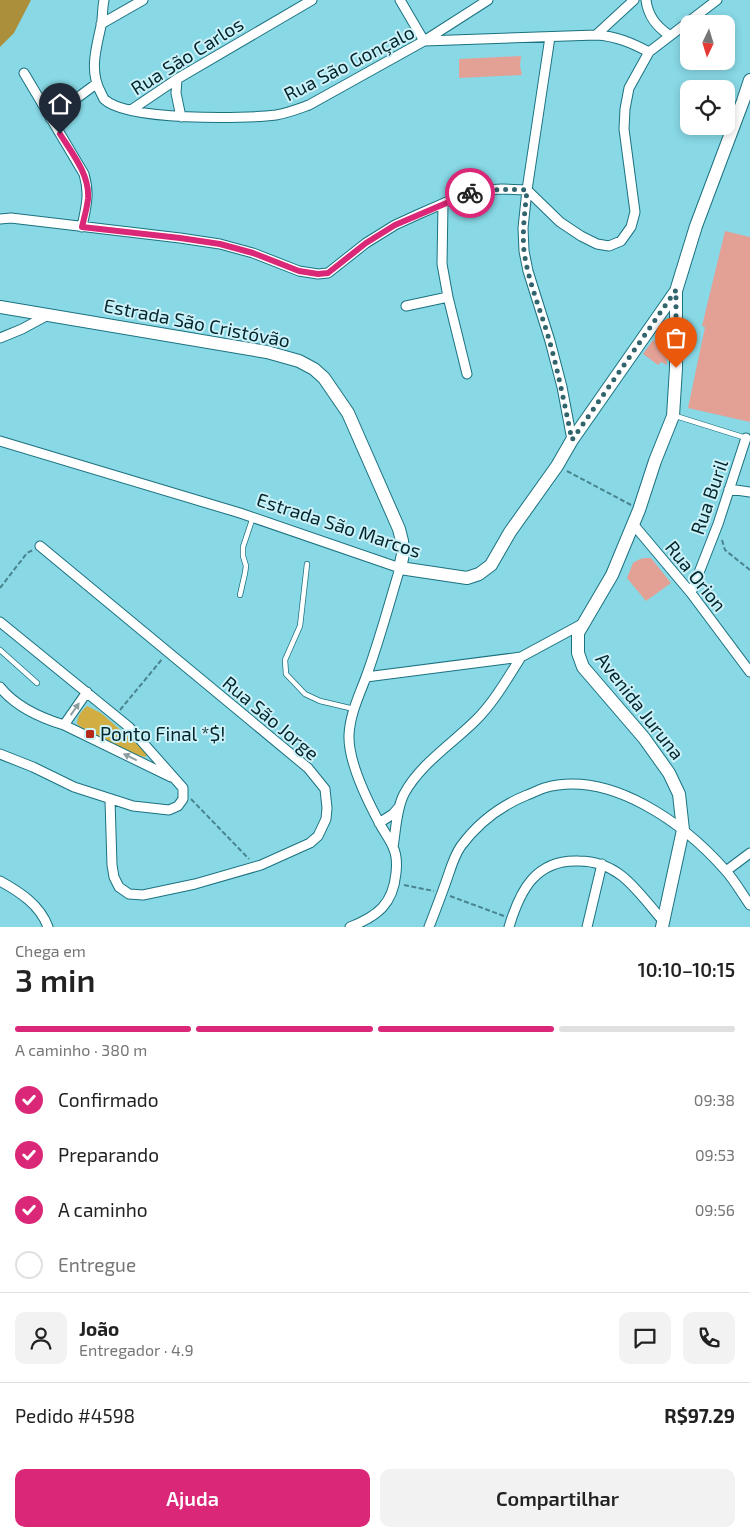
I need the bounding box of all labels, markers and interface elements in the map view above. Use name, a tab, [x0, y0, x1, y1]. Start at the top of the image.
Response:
street label: Rua São Carlos	[126, 12, 247, 99]
north arrow	[680, 15, 735, 70]
map controls	[680, 15, 735, 135]
street label: Rua São Gonçalo	[280, 20, 418, 106]
button: locate	[680, 80, 735, 135]
pin	[39, 83, 81, 134]
icon: home	[46, 90, 74, 118]
courier	[445, 168, 495, 218]
icon: bike	[456, 179, 484, 207]
street label: Estrada São Cristóvão	[102, 293, 292, 352]
pin	[655, 317, 697, 368]
icon: bag	[662, 324, 690, 352]
street label: Rua Buril	[685, 456, 732, 537]
street label: Estrada São Marcos	[254, 487, 424, 562]
street label: Rua Orion	[661, 536, 732, 616]
street label: Avenida Juruna	[591, 647, 689, 764]
street label: Rua São Jorge	[219, 671, 324, 765]
one-way arrow	[70, 702, 80, 715]
place label: Ponto Final *$!	[100, 722, 225, 745]
marker: Ponto Final *$!	[84, 728, 96, 740]
one-way arrow	[123, 753, 138, 762]
text: Chega em	[15, 941, 86, 960]
text: 10:10–10:15	[638, 958, 735, 981]
text: 3 min	[15, 960, 96, 998]
text: A caminho · 380 m	[15, 1040, 147, 1059]
icon: check	[15, 1086, 43, 1114]
text: Confirmado	[58, 1088, 159, 1111]
text: 09:38	[694, 1090, 735, 1109]
icon: check	[15, 1141, 43, 1169]
text: Preparando	[58, 1143, 159, 1166]
text: 09:53	[695, 1145, 735, 1164]
icon: check	[15, 1196, 43, 1224]
text: A caminho	[58, 1198, 148, 1221]
text: 09:56	[695, 1200, 735, 1219]
text: Entregue	[58, 1253, 136, 1276]
button: person	[15, 1312, 67, 1364]
button: chat	[619, 1312, 671, 1364]
button: phone	[683, 1312, 735, 1364]
text: João	[79, 1317, 119, 1340]
text: Entregador · 4.9	[79, 1340, 194, 1359]
text: Pedido #4598	[15, 1404, 135, 1427]
text: R$97.29	[664, 1404, 735, 1427]
button: Ajuda	[15, 1469, 370, 1527]
button: Compartilhar	[380, 1469, 735, 1527]

